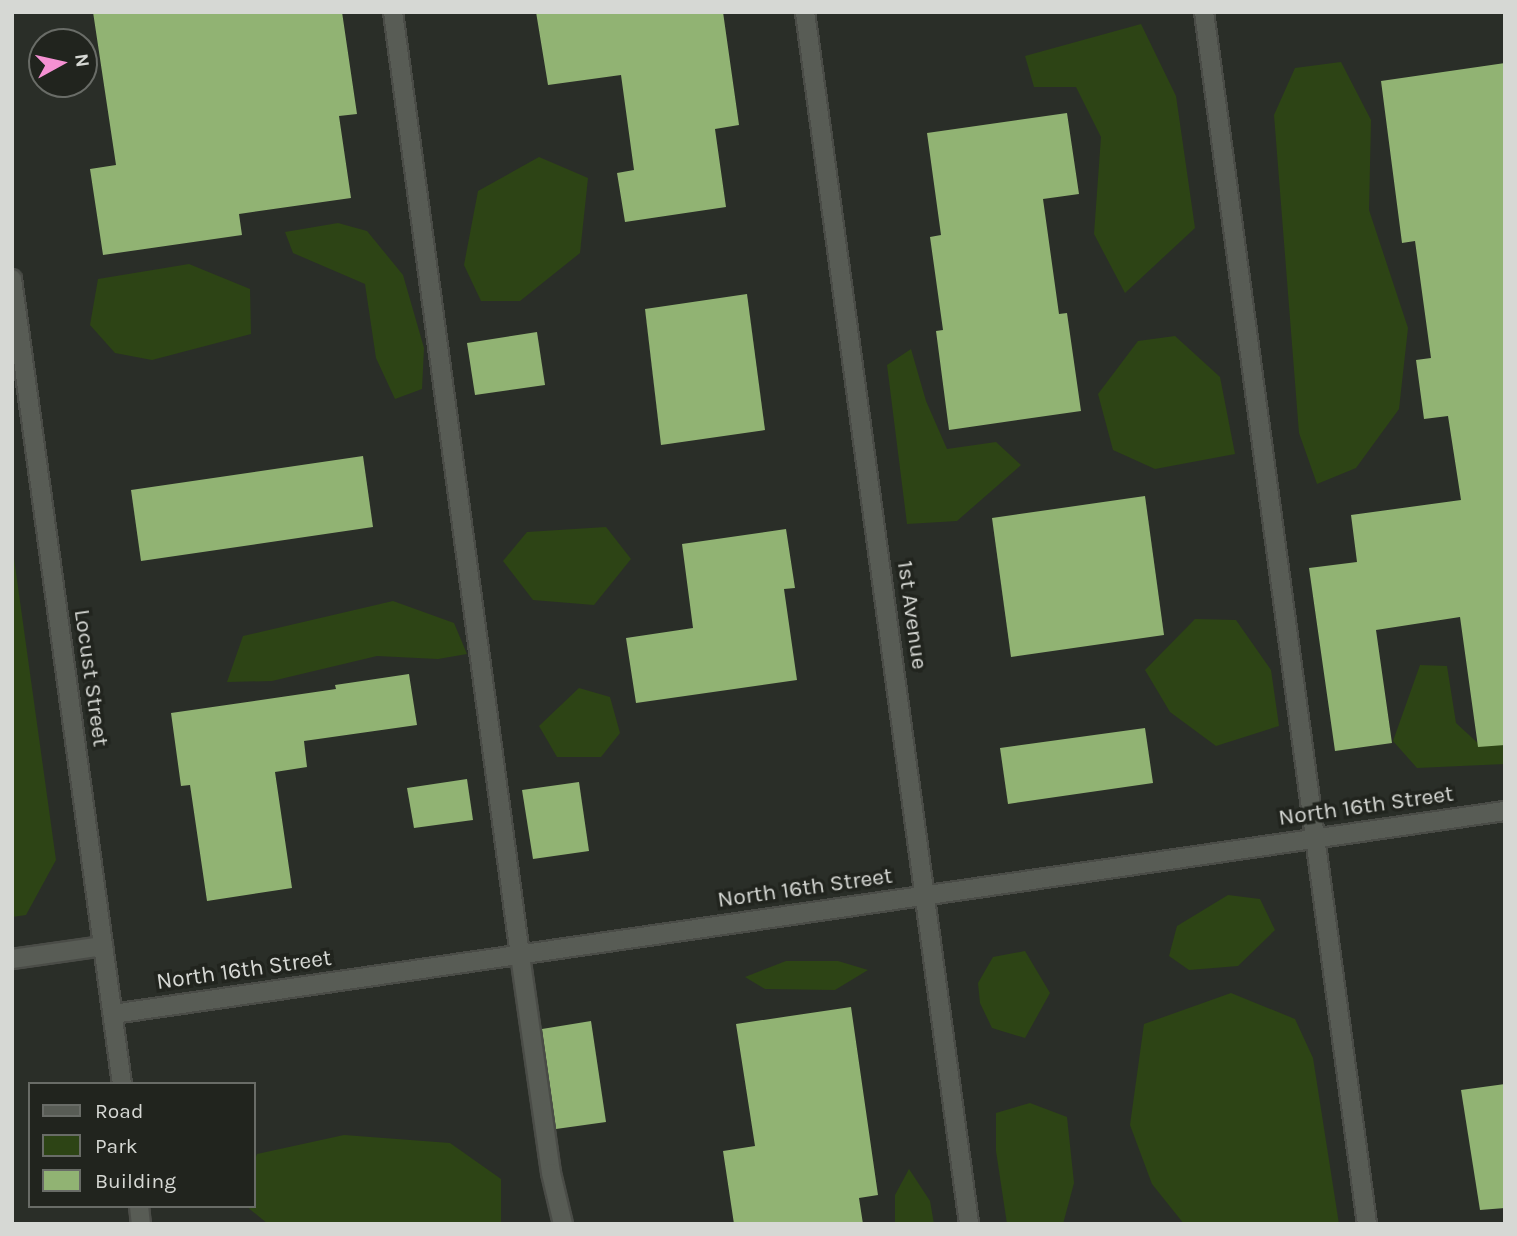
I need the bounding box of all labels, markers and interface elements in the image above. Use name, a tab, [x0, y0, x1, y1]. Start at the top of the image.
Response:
north arrow	[28, 28, 98, 98]
text: N	[70, 52, 94, 69]
street label: 1st Avenue	[891, 559, 933, 671]
street label: Locust Street	[68, 608, 114, 748]
street label: North 16th Street	[1277, 780, 1455, 832]
street label: North 16th Street	[716, 862, 894, 914]
street label: North 16th Street	[155, 944, 333, 996]
legend	[28, 1082, 256, 1208]
text: Road	[95, 1099, 143, 1123]
text: Park	[95, 1134, 138, 1158]
text: Building	[95, 1169, 176, 1193]

